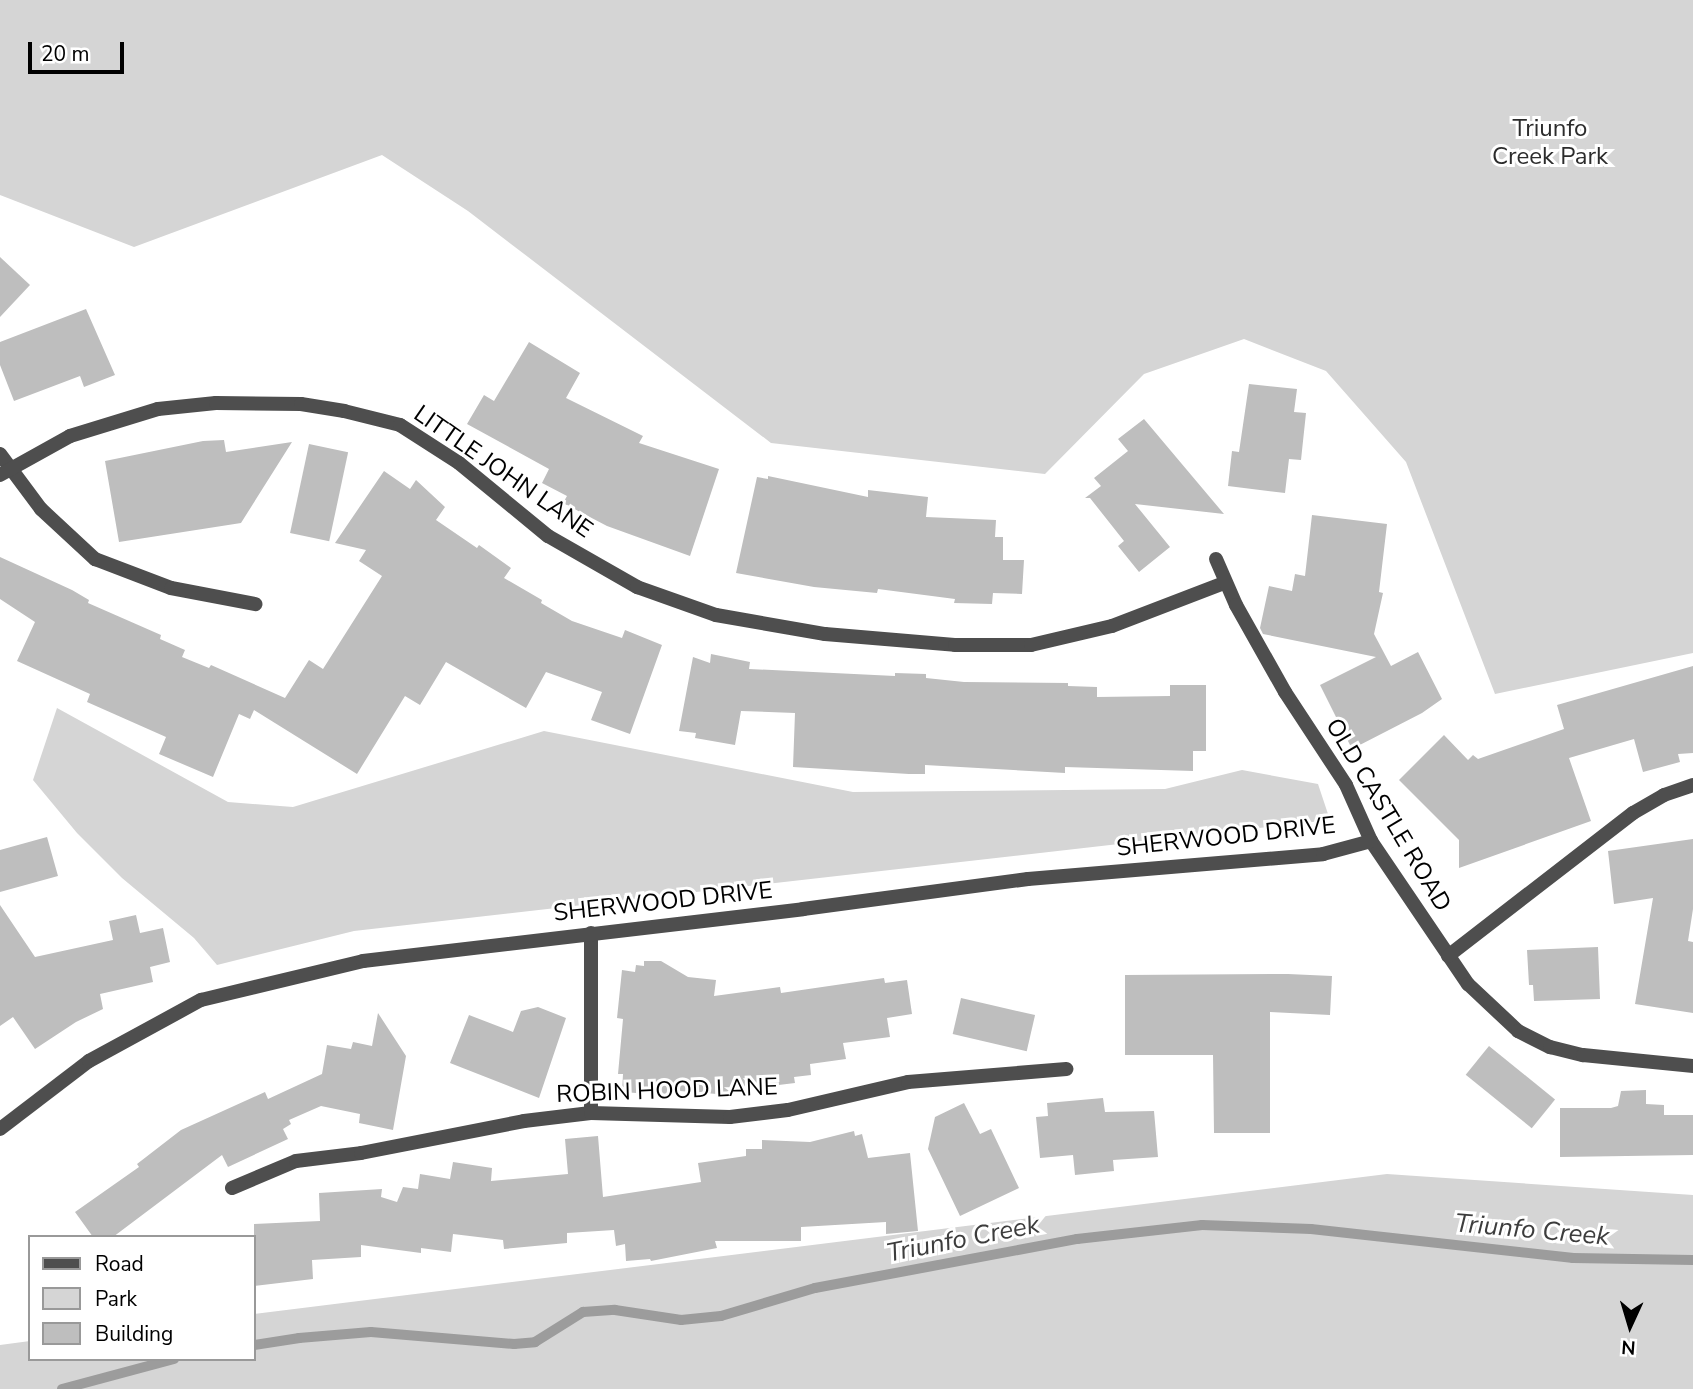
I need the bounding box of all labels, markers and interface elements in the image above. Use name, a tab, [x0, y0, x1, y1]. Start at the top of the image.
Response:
scale bar	[32, 28, 128, 72]
text: 20 m	[41, 40, 90, 68]
park label: Triunfo Creek Park	[1492, 115, 1608, 171]
street label: LITTLE JOHN LANE	[408, 399, 598, 545]
street label: OLD CASTLE ROAD	[1319, 713, 1457, 917]
street label: SHERWOOD DRIVE	[1115, 811, 1337, 863]
street label: SHERWOOD DRIVE	[552, 876, 774, 928]
street label: ROBIN HOOD LANE	[556, 1073, 778, 1109]
water label: Triunfo Creek	[1453, 1208, 1611, 1252]
water label: Triunfo Creek	[884, 1209, 1042, 1269]
legend	[28, 1235, 256, 1361]
text: Road	[95, 1250, 144, 1278]
text: Park	[95, 1285, 137, 1313]
north arrow	[1595, 1291, 1665, 1361]
text: Building	[95, 1320, 173, 1348]
text: N	[1621, 1333, 1637, 1360]

